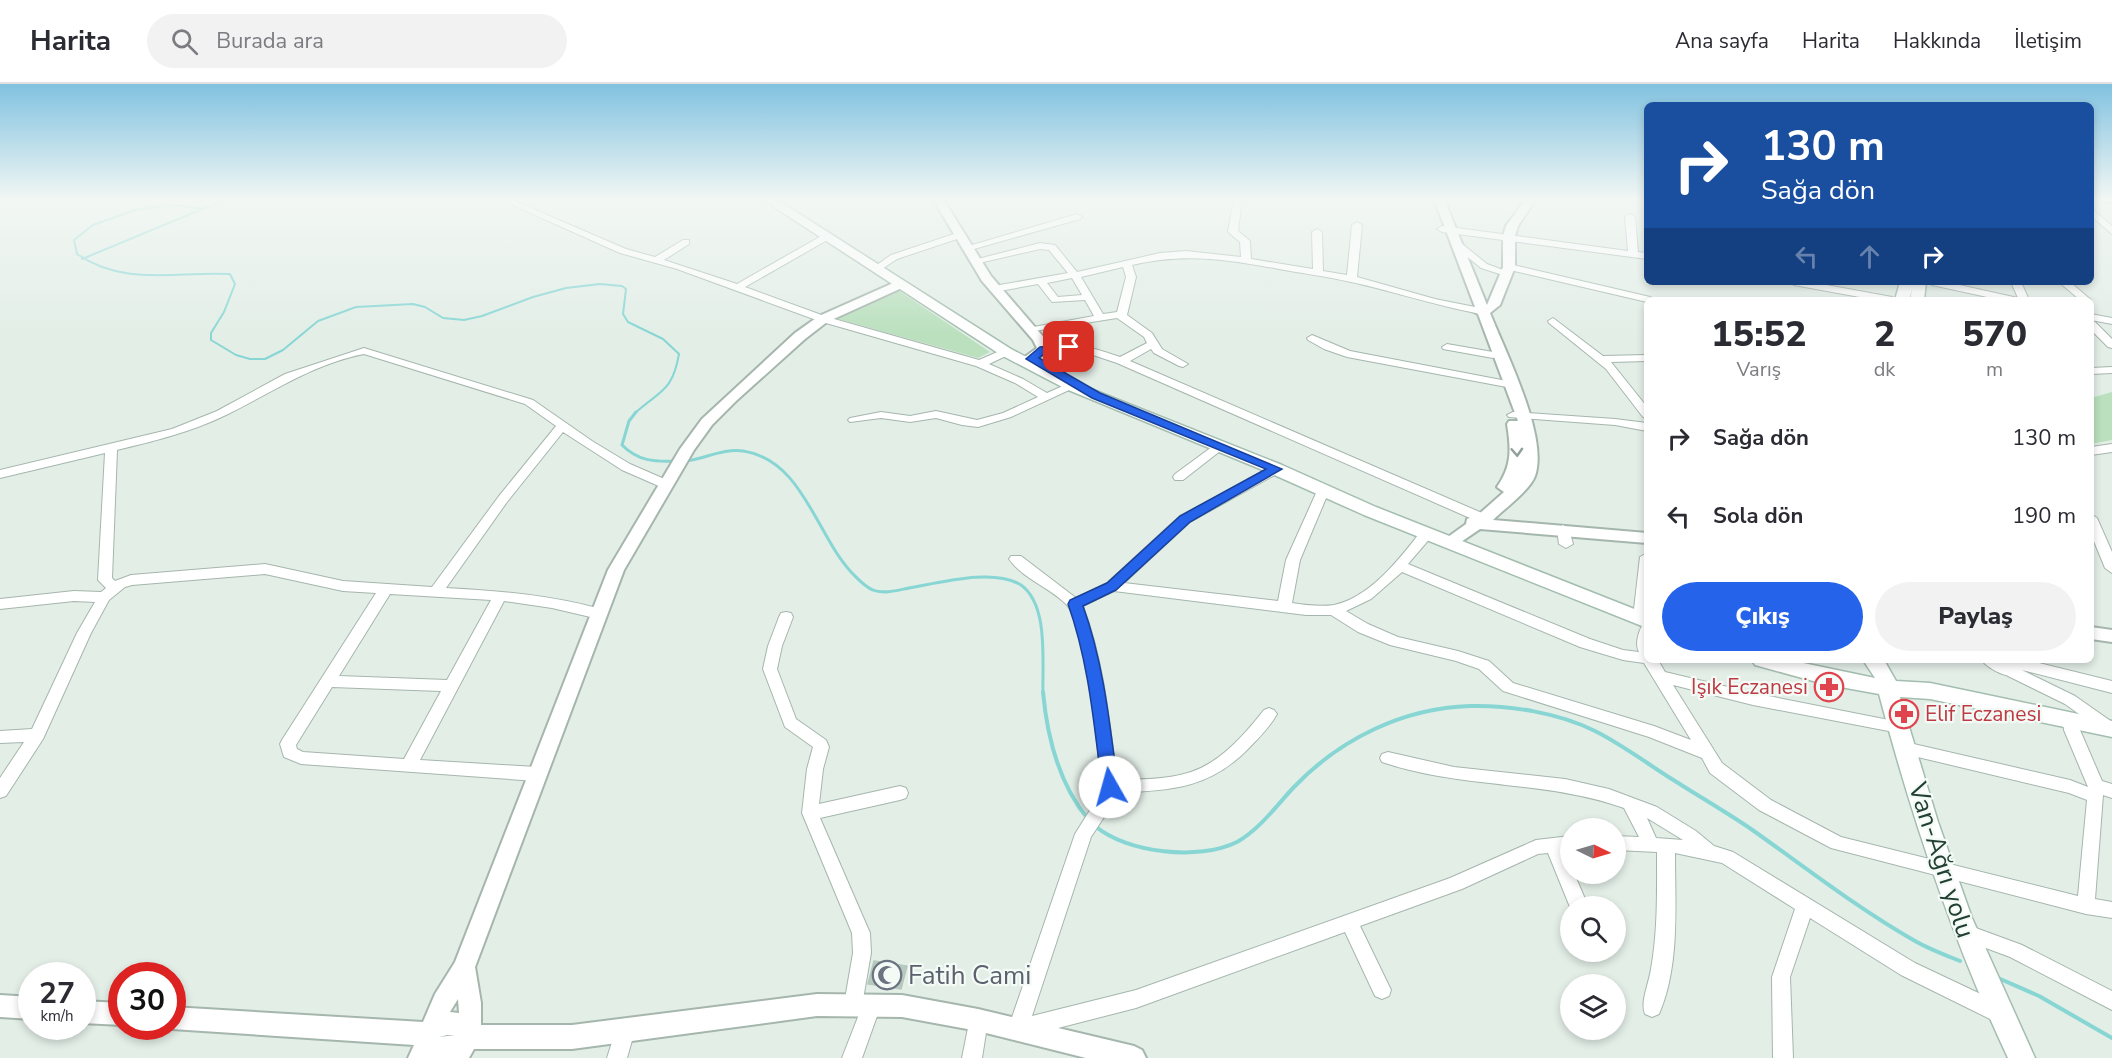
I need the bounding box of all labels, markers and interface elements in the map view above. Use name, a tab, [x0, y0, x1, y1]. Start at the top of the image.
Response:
search box	[147, 14, 567, 68]
text: Harita	[30, 22, 111, 60]
icon: search	[168, 25, 201, 58]
text: Burada ara	[216, 26, 324, 56]
text: Ana sayfa	[1675, 27, 1769, 55]
text: Harita	[1802, 27, 1860, 55]
text: Hakkında	[1893, 27, 1981, 55]
text: İletişim	[2014, 27, 2082, 55]
text: 130 m	[1761, 118, 1885, 175]
icon: right	[1662, 126, 1740, 204]
text: Sağa dön	[1761, 172, 1875, 209]
icon: left	[1790, 240, 1823, 273]
icon: ahead	[1853, 240, 1886, 273]
icon: right	[1916, 240, 1949, 273]
text: 15:52	[1711, 310, 1807, 359]
text: 2	[1874, 310, 1895, 359]
text: 570	[1962, 310, 2027, 359]
pin	[1043, 321, 1094, 372]
icon: arrive	[1052, 330, 1085, 363]
text: Varış	[1736, 356, 1781, 383]
text: dk	[1874, 356, 1895, 383]
text: m	[1986, 356, 2003, 383]
icon: right	[1662, 422, 1695, 455]
text: Sağa dön	[1713, 423, 1809, 453]
text: 130 m	[2012, 423, 2076, 453]
one-way arrow	[1511, 447, 1524, 456]
icon: left	[1662, 500, 1695, 533]
text: Sola dön	[1713, 501, 1803, 531]
text: 190 m	[2012, 501, 2076, 531]
button: Çıkış	[1662, 582, 1863, 651]
button: Paylaş	[1875, 582, 2076, 651]
pharmacy icon: Işık Eczanesi	[1813, 671, 1845, 703]
place label: Işık Eczanesi	[1691, 673, 1808, 701]
pharmacy icon: Elif Eczanesi	[1888, 698, 1920, 730]
place label: Elif Eczanesi	[1925, 700, 2041, 728]
position arrow	[1078, 755, 1142, 819]
street label: Van-Ağrı yolu	[1900, 777, 1983, 942]
north arrow	[1560, 818, 1626, 884]
map controls	[1560, 818, 1626, 1040]
button: search	[1560, 896, 1626, 962]
place label: Fatih Cami	[908, 958, 1031, 993]
mosque icon: Fatih Cami	[871, 959, 903, 991]
speed limit sign: 30	[108, 962, 186, 1040]
text: 27	[39, 973, 75, 1014]
button: layers	[1560, 974, 1626, 1040]
text: km/h	[40, 1006, 74, 1026]

